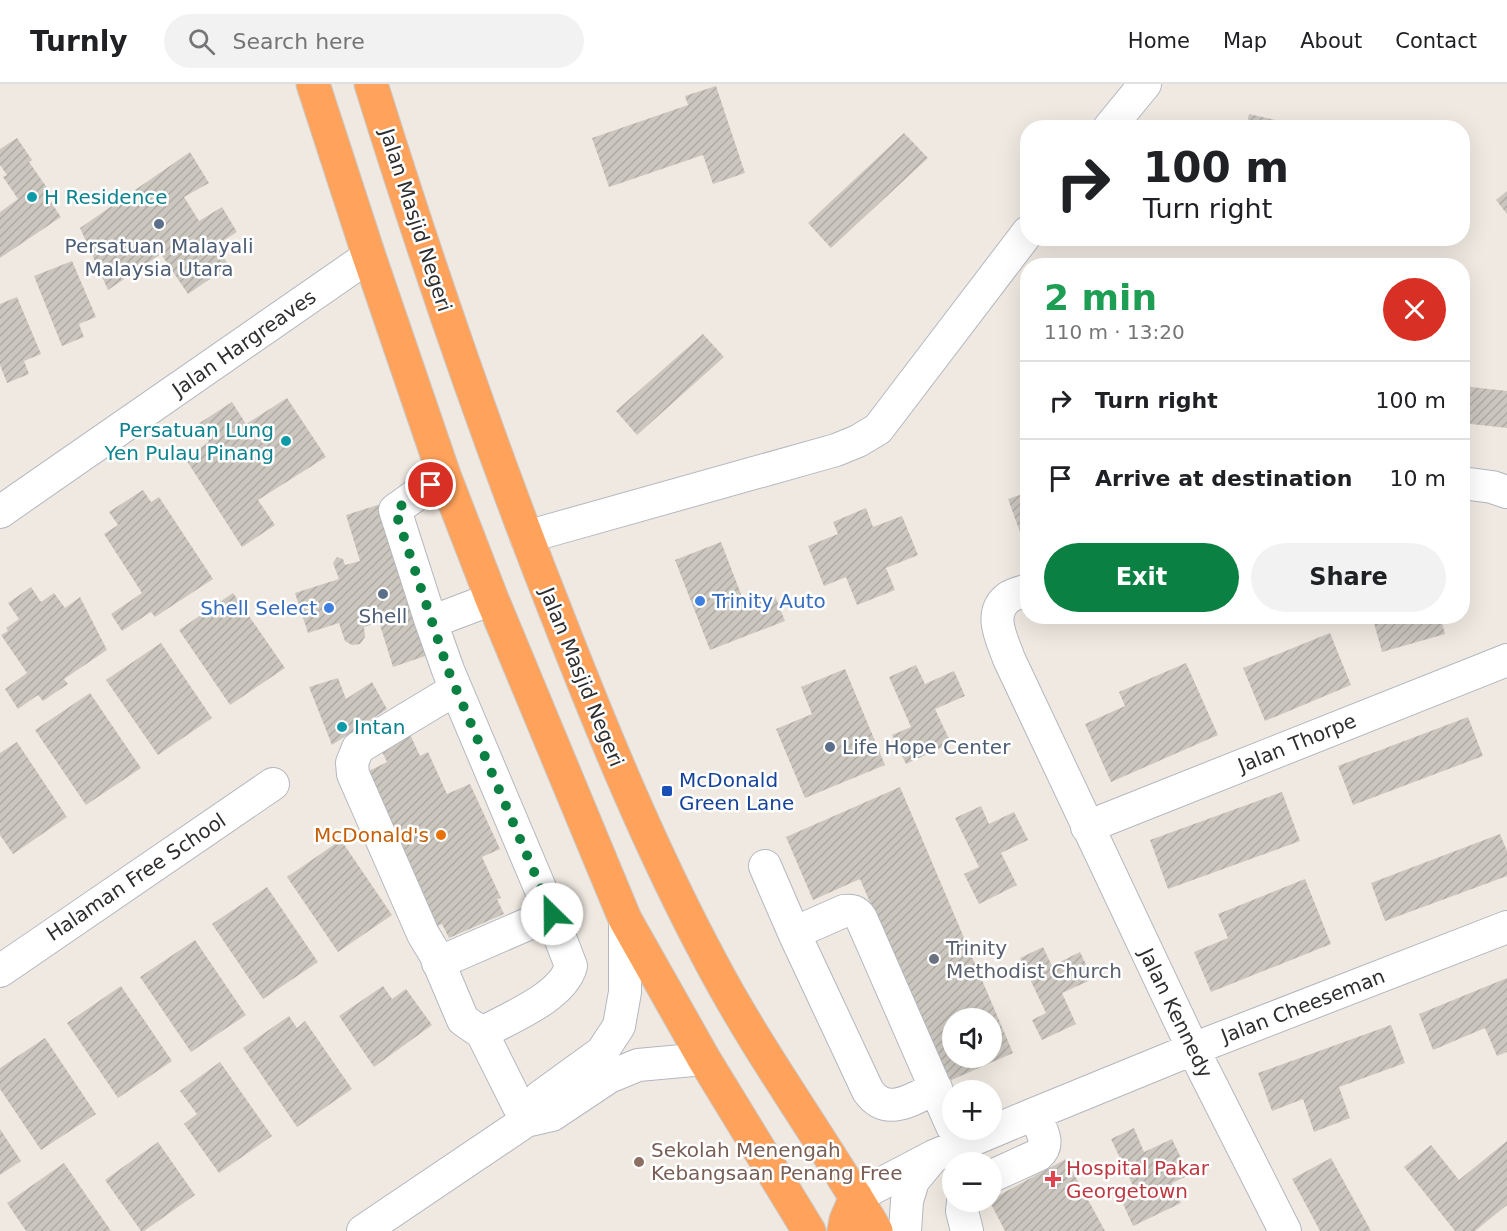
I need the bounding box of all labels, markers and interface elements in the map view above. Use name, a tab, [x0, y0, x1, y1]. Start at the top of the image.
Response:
search box	[164, 14, 584, 68]
text: Turnly	[30, 25, 128, 58]
icon: search	[185, 25, 218, 58]
text: Search here	[233, 29, 365, 54]
text: Home	[1128, 29, 1190, 53]
text: Map	[1223, 29, 1267, 53]
text: About	[1300, 29, 1362, 53]
text: Contact	[1395, 29, 1477, 53]
street label: Jalan Masjid Negeri	[374, 123, 457, 315]
text: 100 m	[1143, 143, 1289, 192]
icon: right	[1044, 144, 1122, 222]
place label: H Residence	[44, 185, 168, 209]
marker: H Residence	[25, 190, 39, 204]
text: Turn right	[1143, 193, 1272, 224]
marker: Persatuan Malayali Malaysia Utara	[152, 217, 166, 231]
place label: Persatuan Malayali Malaysia Utara	[65, 234, 253, 281]
text: 2 min	[1044, 277, 1157, 318]
button: close	[1383, 278, 1446, 341]
street label: Jalan Hargreaves	[166, 284, 320, 403]
text: 110 m · 13:20	[1044, 320, 1185, 344]
icon: right	[1044, 384, 1077, 417]
text: Turn right	[1095, 388, 1218, 413]
text: 100 m	[1376, 388, 1446, 413]
place label: Persatuan Lung Yen Pulau Pinang	[103, 418, 274, 465]
marker: Persatuan Lung Yen Pulau Pinang	[279, 434, 293, 448]
pin	[405, 459, 456, 510]
icon: arrive	[1044, 462, 1077, 495]
text: Arrive at destination	[1095, 466, 1352, 491]
text: 10 m	[1390, 466, 1446, 491]
icon: arrive	[414, 468, 447, 501]
button: Exit	[1044, 543, 1239, 612]
button: Share	[1251, 543, 1446, 612]
street label: Jalan Masjid Negeri	[534, 582, 629, 770]
marker: Shell	[376, 587, 390, 601]
place label: Trinity Auto	[711, 589, 826, 613]
marker: Trinity Auto	[693, 594, 707, 608]
place label: Shell Select	[200, 596, 317, 620]
marker: Shell Select	[322, 601, 336, 615]
place label: Shell	[359, 604, 407, 628]
street label: Jalan Thorpe	[1233, 708, 1360, 778]
place label: Intan	[354, 715, 405, 739]
marker: Intan	[335, 720, 349, 734]
place label: Life Hope Center	[842, 735, 1011, 759]
marker: Life Hope Center	[823, 740, 837, 754]
place label: McDonald Green Lane	[679, 768, 794, 815]
marker: McDonald Green Lane	[660, 784, 674, 798]
street label: Halaman Free School	[42, 808, 230, 946]
place label: McDonald's	[314, 823, 429, 847]
marker: McDonald's	[434, 828, 448, 842]
position arrow	[520, 882, 584, 946]
place label: Trinity Methodist Church	[945, 936, 1122, 983]
street label: Jalan Kennedy	[1133, 942, 1218, 1082]
marker: Trinity Methodist Church	[927, 952, 941, 966]
street label: Jalan Cheeseman	[1216, 964, 1388, 1049]
map controls	[942, 1008, 1002, 1212]
button: sound	[942, 1008, 1002, 1068]
button: +	[942, 1080, 1002, 1140]
place label: Sekolah Menengah Kebangsaan Penang Free	[651, 1138, 902, 1185]
button: −	[942, 1152, 1002, 1212]
marker: Sekolah Menengah Kebangsaan Penang Free	[632, 1155, 646, 1169]
place label: Hospital Pakar Georgetown	[1066, 1156, 1210, 1203]
marker: Hospital Pakar Georgetown	[1044, 1170, 1062, 1188]

